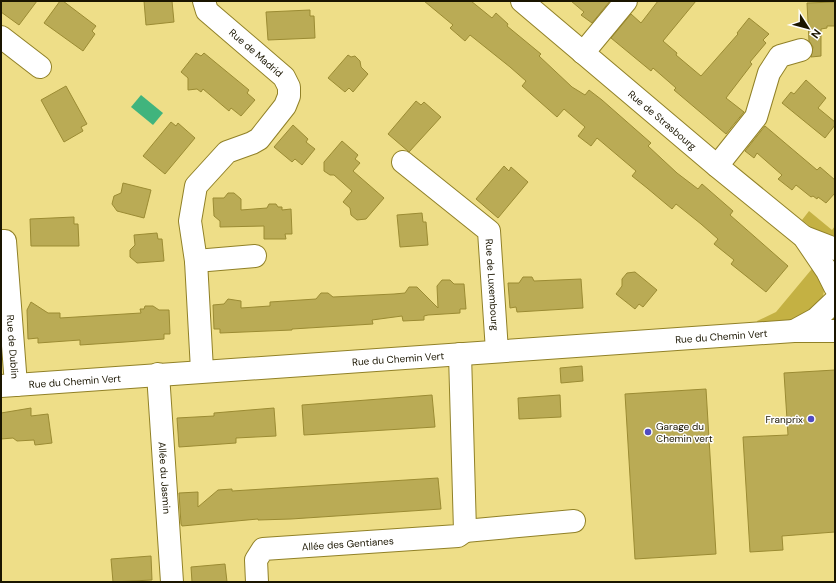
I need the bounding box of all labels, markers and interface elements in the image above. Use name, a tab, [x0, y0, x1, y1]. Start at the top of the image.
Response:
north arrow	[788, 8, 828, 48]
street label: Rue de Madrid	[226, 26, 286, 80]
text: N	[808, 27, 824, 41]
street label: Rue de Strasbourg	[626, 87, 700, 153]
street label: Rue de Luxembourg	[483, 238, 502, 331]
street label: Rue de Dublin	[4, 314, 22, 379]
street label: Rue du Chemin Vert	[675, 326, 768, 346]
street label: Rue du Chemin Vert	[351, 349, 445, 368]
street label: Rue du Chemin Vert	[28, 371, 121, 391]
place label: Franprix	[765, 413, 803, 426]
marker: Franprix	[806, 414, 816, 424]
place label: Garage du Chemin vert	[656, 420, 713, 445]
marker: Garage du Chemin vert	[643, 427, 653, 437]
street label: Allée du Jasmin	[156, 441, 174, 515]
street label: Allée des Gentianes	[301, 534, 394, 553]

